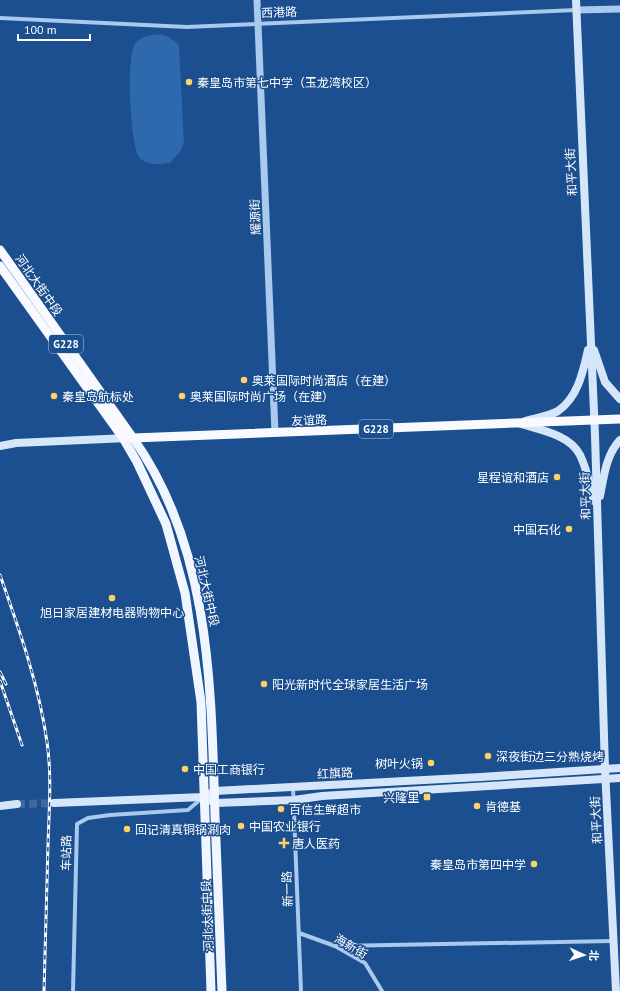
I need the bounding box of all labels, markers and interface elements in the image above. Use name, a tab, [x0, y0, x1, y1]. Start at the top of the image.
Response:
street label: 西港路	[261, 4, 297, 20]
scale bar	[18, 16, 90, 42]
text: 100 m	[24, 22, 57, 37]
place label: 秦皇岛市第七中学（玉龙湾校区）	[197, 75, 377, 90]
marker: 秦皇岛市第七中学（玉龙湾校区）	[184, 77, 194, 87]
street label: 和平大街	[562, 148, 580, 196]
street label: 耀源街	[247, 199, 263, 235]
street label: 河北大街中段	[12, 251, 66, 319]
road number: G228	[49, 335, 83, 353]
place label: 奥莱国际时尚酒店（在建）	[252, 373, 396, 388]
marker: 奥莱国际时尚酒店（在建）	[239, 375, 249, 385]
place label: 秦皇岛航标处	[62, 389, 134, 404]
place label: 奥莱国际时尚广场（在建）	[190, 389, 334, 404]
marker: 秦皇岛航标处	[49, 391, 59, 401]
marker: 奥莱国际时尚广场（在建）	[177, 391, 187, 401]
street label: 友谊路	[291, 412, 327, 428]
road number: G228	[359, 420, 393, 438]
place label: 星程谊和酒店	[477, 470, 549, 485]
marker: 星程谊和酒店	[552, 472, 562, 482]
street label: 和平大街	[577, 472, 593, 520]
place label: 中国石化	[513, 522, 561, 537]
marker: 中国石化	[564, 524, 574, 534]
street label: 河北大街中段	[192, 554, 222, 628]
marker: 旭日家居建材电器购物中心	[107, 593, 117, 603]
place label: 旭日家居建材电器购物中心	[40, 605, 184, 620]
place label: 阳光新时代全球家居生活广场	[272, 677, 428, 692]
marker: 阳光新时代全球家居生活广场	[259, 679, 269, 689]
place label: 深夜街边三分熟烧烤	[496, 749, 604, 764]
marker: 深夜街边三分熟烧烤	[483, 751, 493, 761]
place label: 树叶火锅	[375, 756, 423, 771]
marker: 树叶火锅	[426, 758, 436, 768]
place label: 中国工商银行	[193, 762, 265, 777]
marker: 中国工商银行	[180, 764, 190, 774]
street label: 红旗路	[317, 765, 353, 781]
place label: 兴隆里	[383, 790, 419, 805]
marker: 兴隆里	[422, 792, 432, 802]
street label: 和平大街	[587, 796, 605, 844]
place label: 肯德基	[485, 799, 521, 814]
marker: 肯德基	[472, 801, 482, 811]
place label: 百信生鲜超市	[289, 802, 361, 817]
marker: 百信生鲜超市	[276, 804, 286, 814]
place label: 中国农业银行	[249, 819, 321, 834]
marker: 中国农业银行	[236, 821, 246, 831]
place label: 回记清真铜锅涮肉	[135, 822, 231, 837]
marker: 回记清真铜锅涮肉	[122, 824, 132, 834]
street label: 车站路	[58, 835, 74, 871]
place label: 唐人医药	[292, 836, 340, 851]
marker: 唐人医药	[279, 838, 289, 848]
place label: 秦皇岛市第四中学	[430, 857, 526, 872]
marker: 秦皇岛市第四中学	[529, 859, 539, 869]
street label: 新一路	[279, 871, 295, 907]
street label: 河北大街中段	[198, 880, 216, 952]
street label: 海新街	[332, 931, 370, 961]
north arrow	[564, 935, 604, 975]
text: 北	[587, 950, 601, 961]

